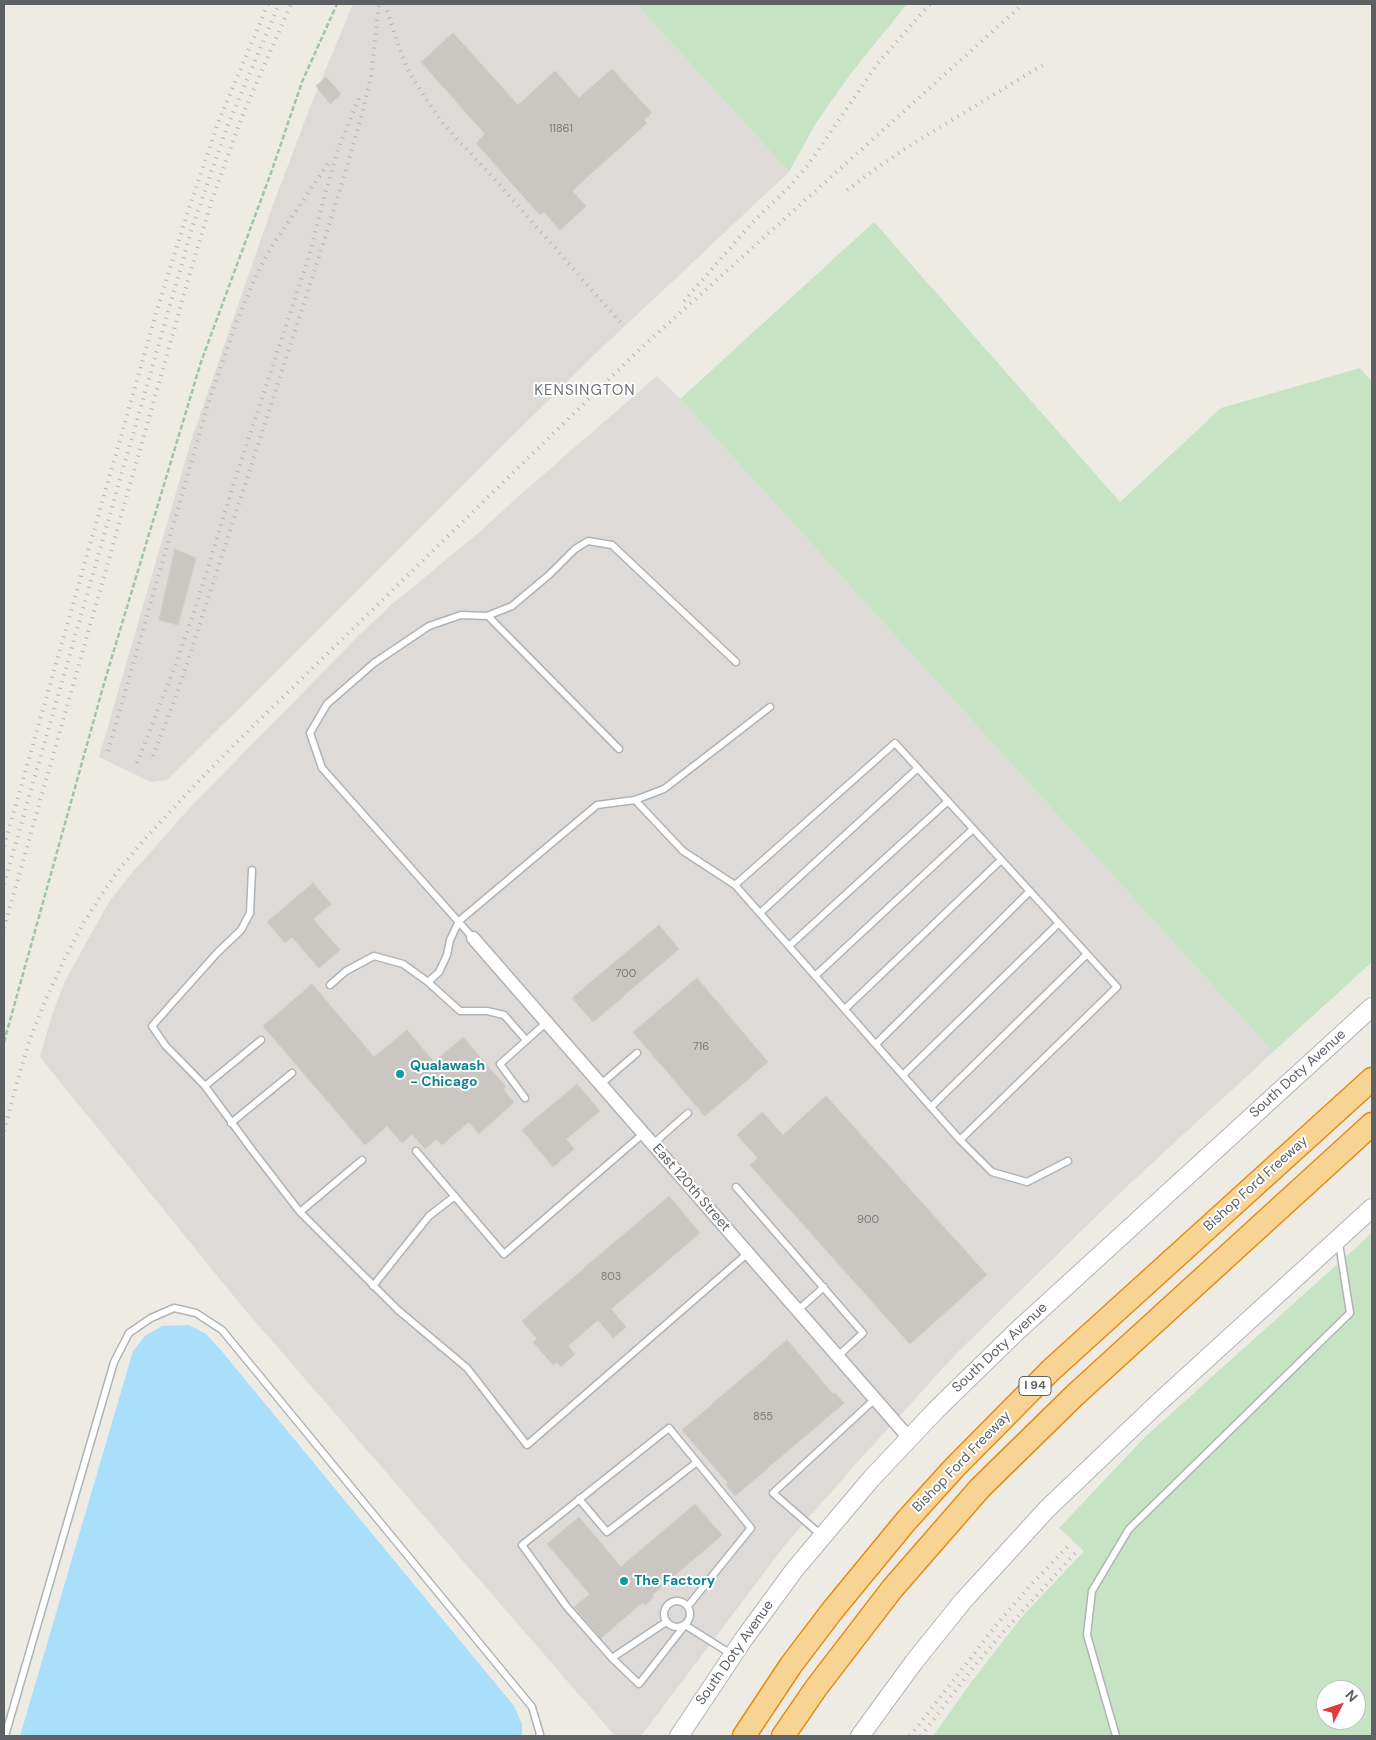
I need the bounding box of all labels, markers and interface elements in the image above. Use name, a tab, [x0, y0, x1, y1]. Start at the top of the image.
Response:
house number: 11861	[549, 122, 573, 136]
district label: KENSINGTON	[533, 382, 637, 400]
house number: 700	[616, 967, 636, 981]
street label: South Doty Avenue	[1246, 1026, 1350, 1122]
house number: 716	[693, 1040, 709, 1054]
place label: Qualawash - Chicago	[410, 1058, 485, 1090]
marker: Qualawash - Chicago	[394, 1068, 406, 1080]
street label: Bishop Ford Freeway	[1201, 1133, 1311, 1235]
street label: East 120th Street	[648, 1141, 734, 1235]
house number: 900	[857, 1213, 879, 1227]
house number: 803	[601, 1270, 621, 1284]
street label: South Doty Avenue	[949, 1300, 1051, 1396]
road number: I 94	[1019, 1376, 1051, 1395]
street label: Bishop Ford Freeway	[909, 1408, 1015, 1516]
house number: 855	[753, 1410, 773, 1424]
place label: The Factory	[634, 1573, 715, 1589]
marker: The Factory	[618, 1575, 630, 1587]
street label: South Doty Avenue	[693, 1597, 777, 1709]
north arrow	[1316, 1680, 1366, 1730]
text: N	[1341, 1686, 1362, 1706]

